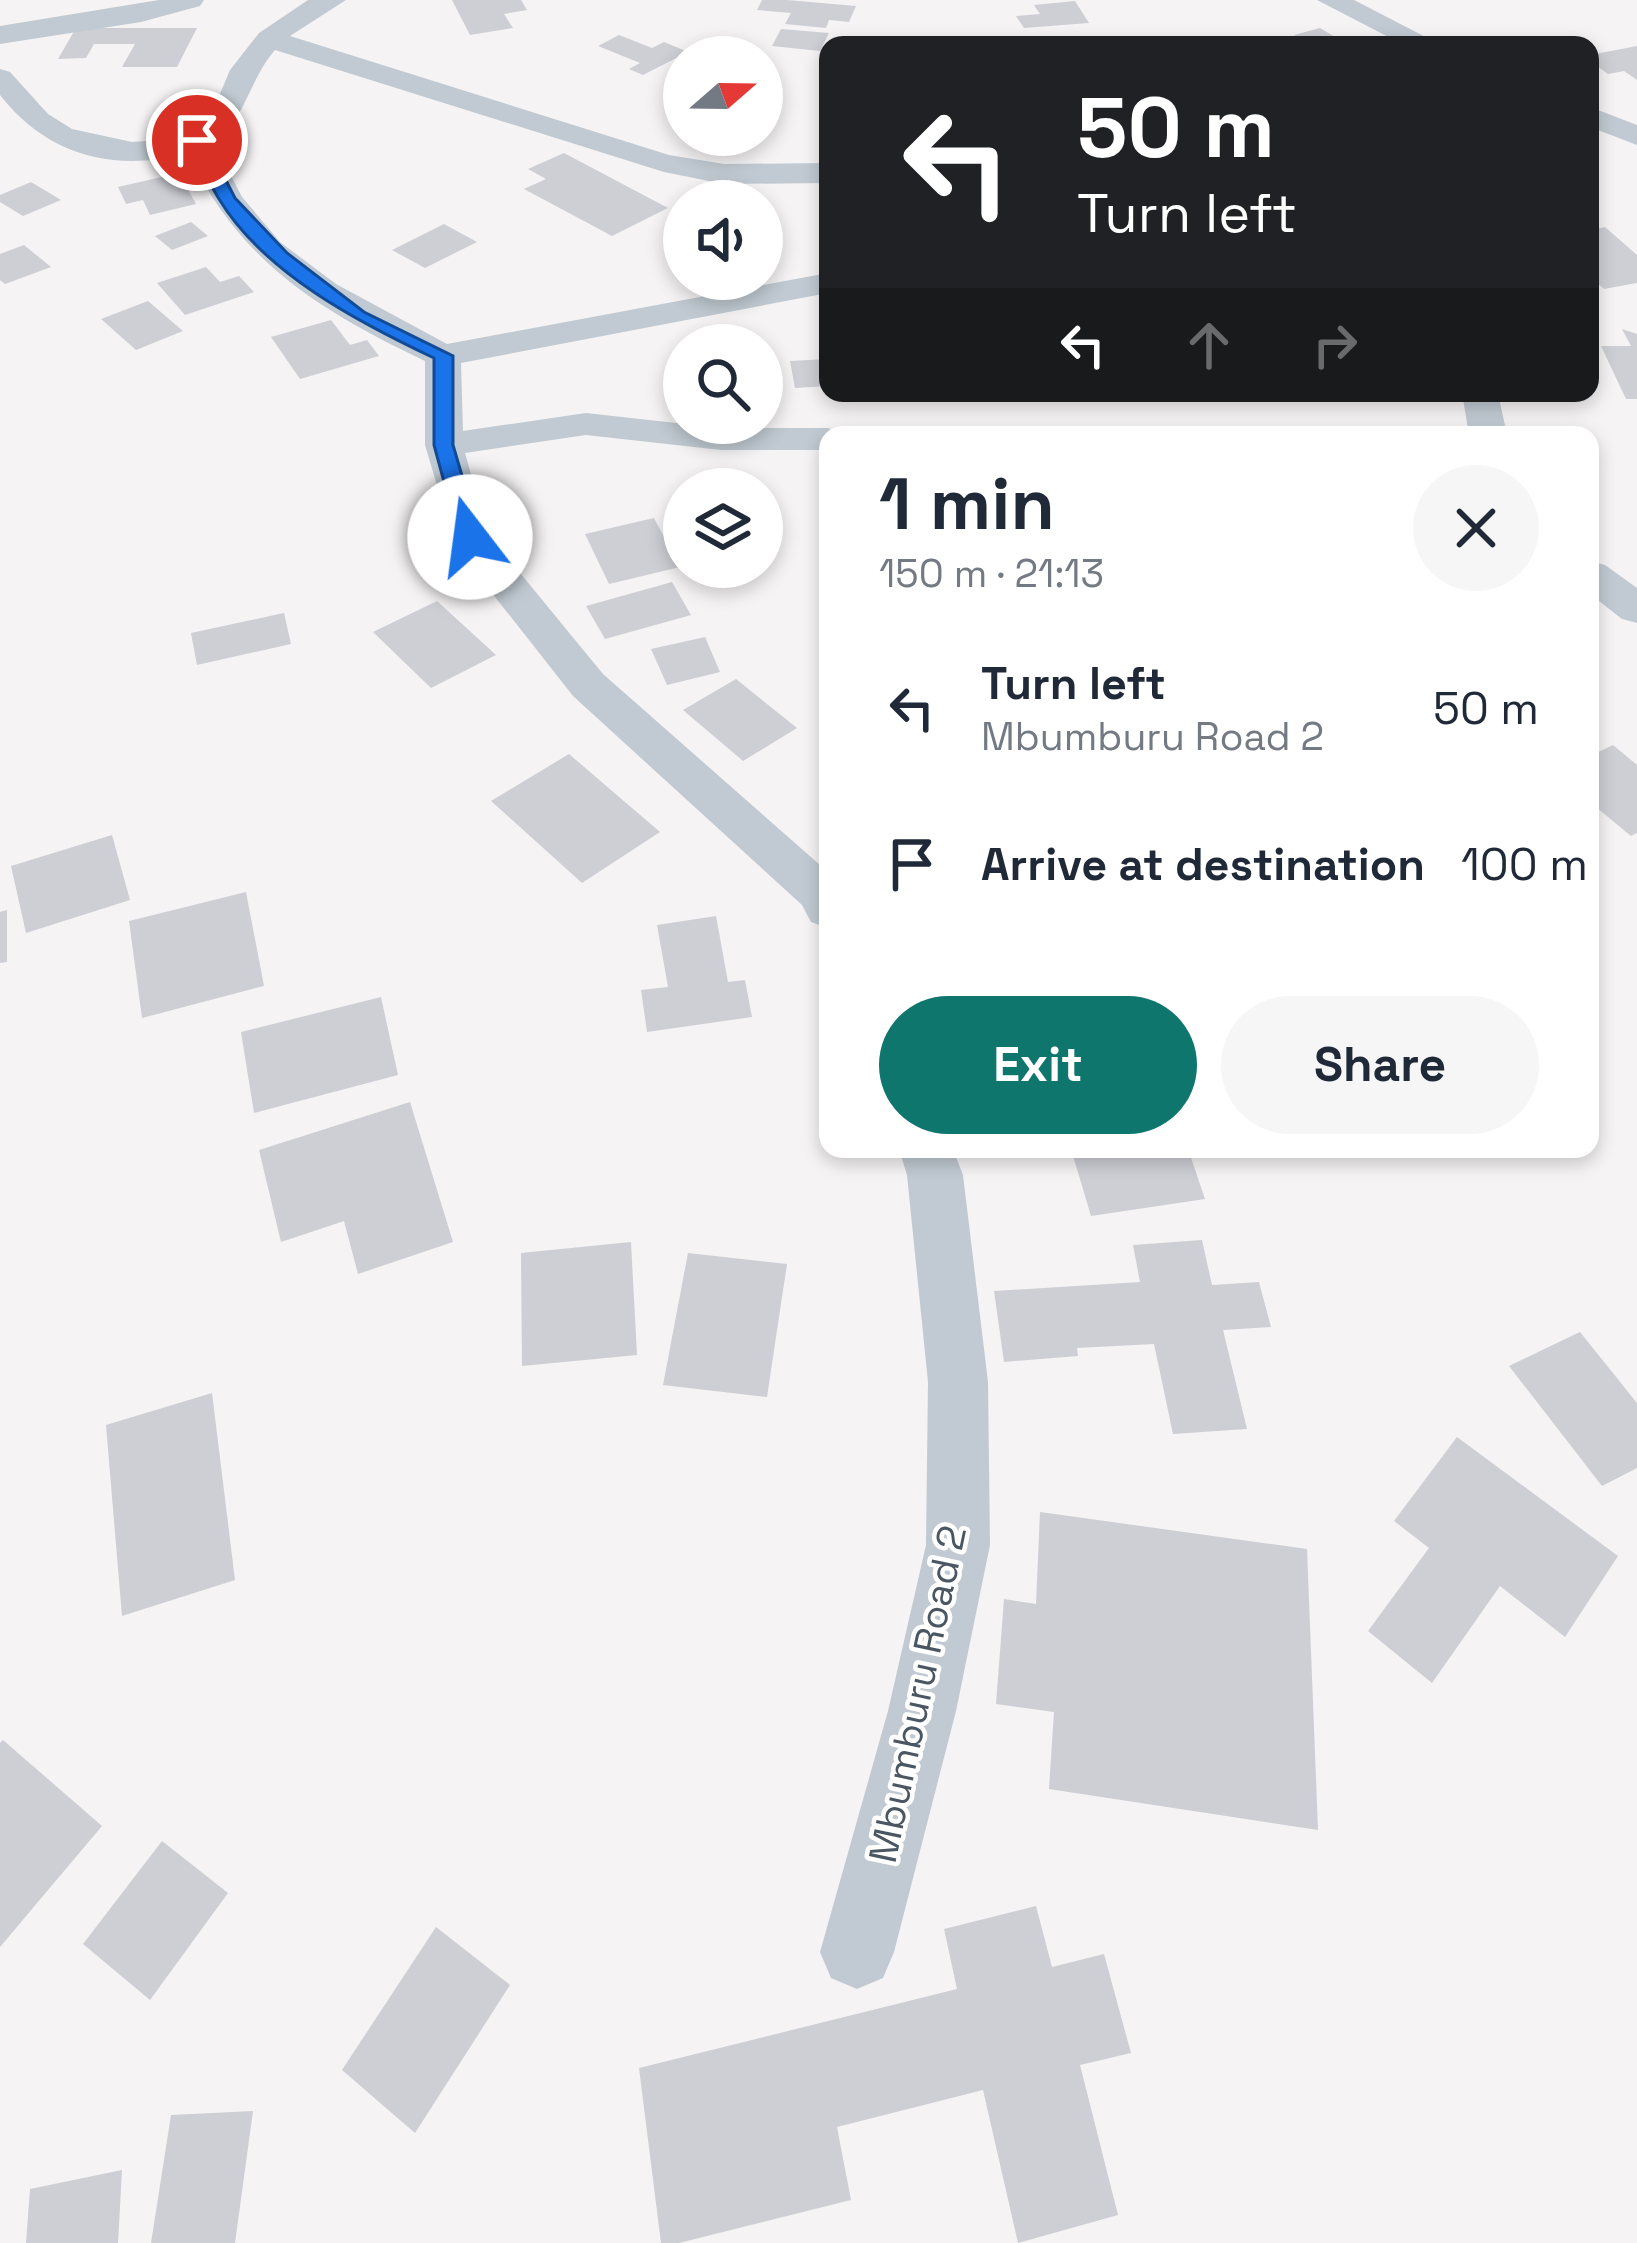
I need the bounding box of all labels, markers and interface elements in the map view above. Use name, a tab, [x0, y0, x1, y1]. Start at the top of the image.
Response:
north arrow	[663, 36, 783, 156]
map controls	[663, 36, 783, 588]
text: 50 m	[1077, 74, 1275, 182]
icon: left	[879, 84, 1035, 240]
pin	[146, 89, 248, 191]
icon: arrive	[164, 107, 230, 173]
text: Turn left	[1077, 179, 1297, 248]
button: sound	[663, 180, 783, 300]
icon: left	[1050, 312, 1116, 378]
icon: ahead	[1176, 312, 1242, 378]
icon: right	[1302, 312, 1368, 378]
button: search	[663, 324, 783, 444]
text: 1 min	[879, 458, 1055, 550]
button: close	[1413, 465, 1539, 591]
button: layers	[663, 468, 783, 588]
position arrow	[407, 474, 533, 600]
text: 150 m · 21:13	[879, 549, 1104, 598]
text: Turn left	[981, 655, 1166, 712]
icon: left	[879, 675, 945, 741]
text: 50 m	[1433, 680, 1539, 737]
text: Mbumburu Road 2	[981, 712, 1324, 761]
icon: arrive	[879, 831, 945, 897]
text: Arrive at destination	[981, 836, 1425, 893]
text: 100 m	[1461, 836, 1588, 893]
button: Exit	[879, 996, 1197, 1134]
button: Share	[1221, 996, 1539, 1134]
street label: Mbumburu Road 2	[858, 1521, 977, 1867]

